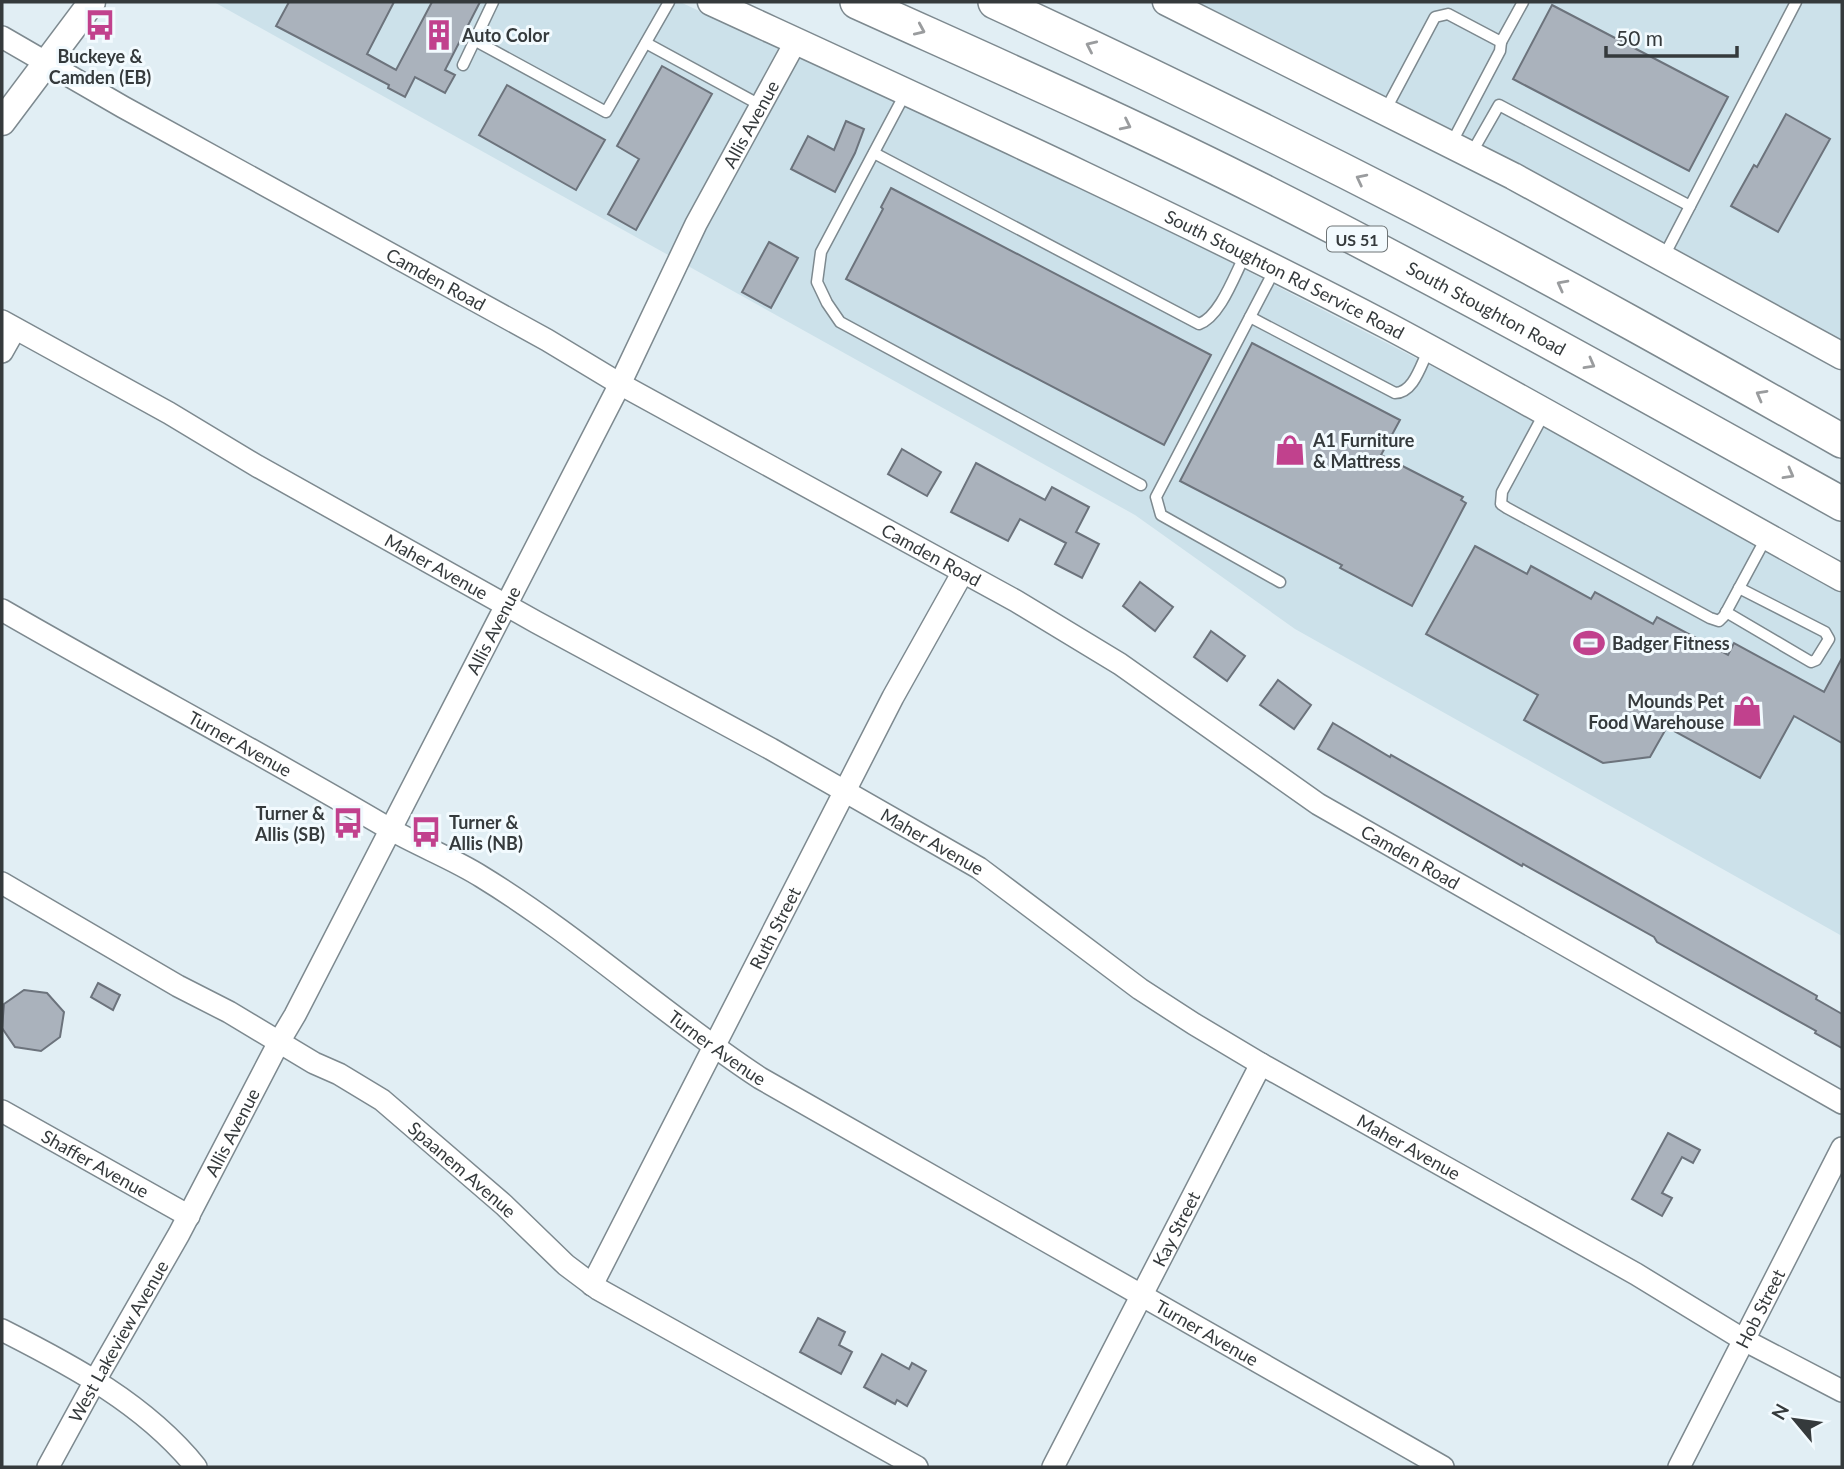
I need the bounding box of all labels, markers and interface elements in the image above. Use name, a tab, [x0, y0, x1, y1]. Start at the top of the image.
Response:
bus stop icon: Buckeye & Camden (EB)	[83, 8, 117, 42]
scale bar	[1606, 14, 1737, 58]
building icon: Auto Color	[422, 18, 456, 52]
one-way arrow	[912, 22, 925, 36]
place label: Auto Color	[461, 24, 550, 46]
text: 50 m	[1616, 25, 1663, 50]
one-way arrow	[1086, 40, 1098, 54]
place label: Buckeye & Camden (EB)	[49, 45, 151, 88]
street label: Allis Avenue	[718, 76, 783, 172]
one-way arrow	[1119, 116, 1131, 130]
one-way arrow	[1356, 174, 1368, 188]
street label: South Stoughton Rd Service Road	[1161, 205, 1408, 344]
road number: US 51	[1327, 227, 1387, 252]
street label: Camden Road	[383, 243, 490, 315]
street label: South Stoughton Road	[1403, 256, 1570, 360]
one-way arrow	[1557, 280, 1569, 294]
one-way arrow	[1583, 356, 1595, 369]
one-way arrow	[1756, 390, 1768, 404]
place label: A1 Furniture & Mattress	[1312, 429, 1415, 472]
shop icon: A1 Furniture & Mattress	[1273, 433, 1307, 467]
one-way arrow	[1781, 466, 1794, 479]
street label: Camden Road	[878, 519, 985, 591]
street label: Maher Avenue	[381, 529, 492, 604]
street label: Allis Avenue	[461, 582, 525, 678]
sports icon: Badger Fitness	[1572, 626, 1606, 660]
place label: Badger Fitness	[1612, 632, 1730, 654]
place label: Mounds Pet Food Warehouse	[1588, 690, 1724, 733]
shop icon: Mounds Pet Food Warehouse	[1730, 694, 1764, 728]
street label: Turner Avenue	[185, 706, 296, 781]
place label: Turner & Allis (SB)	[254, 802, 325, 845]
street label: Maher Avenue	[877, 803, 988, 879]
bus stop icon: Turner & Allis (SB)	[331, 806, 365, 840]
place label: Turner & Allis (NB)	[448, 811, 523, 854]
bus stop icon: Turner & Allis (NB)	[409, 815, 443, 849]
street label: Camden Road	[1357, 820, 1464, 894]
street label: Ruth Street	[745, 883, 805, 973]
street label: Turner Avenue	[664, 1005, 770, 1090]
street label: Allis Avenue	[200, 1084, 264, 1180]
street label: Maher Avenue	[1353, 1109, 1464, 1184]
street label: Spaanem Avenue	[404, 1117, 521, 1222]
street label: Shaffer Avenue	[38, 1125, 153, 1202]
street label: Kay Street	[1147, 1187, 1205, 1270]
street label: West Lakeview Avenue	[64, 1256, 173, 1426]
street label: Hob Street	[1731, 1265, 1790, 1352]
street label: Turner Avenue	[1152, 1295, 1262, 1371]
north arrow	[1760, 1385, 1830, 1455]
text: N	[1766, 1400, 1793, 1423]

